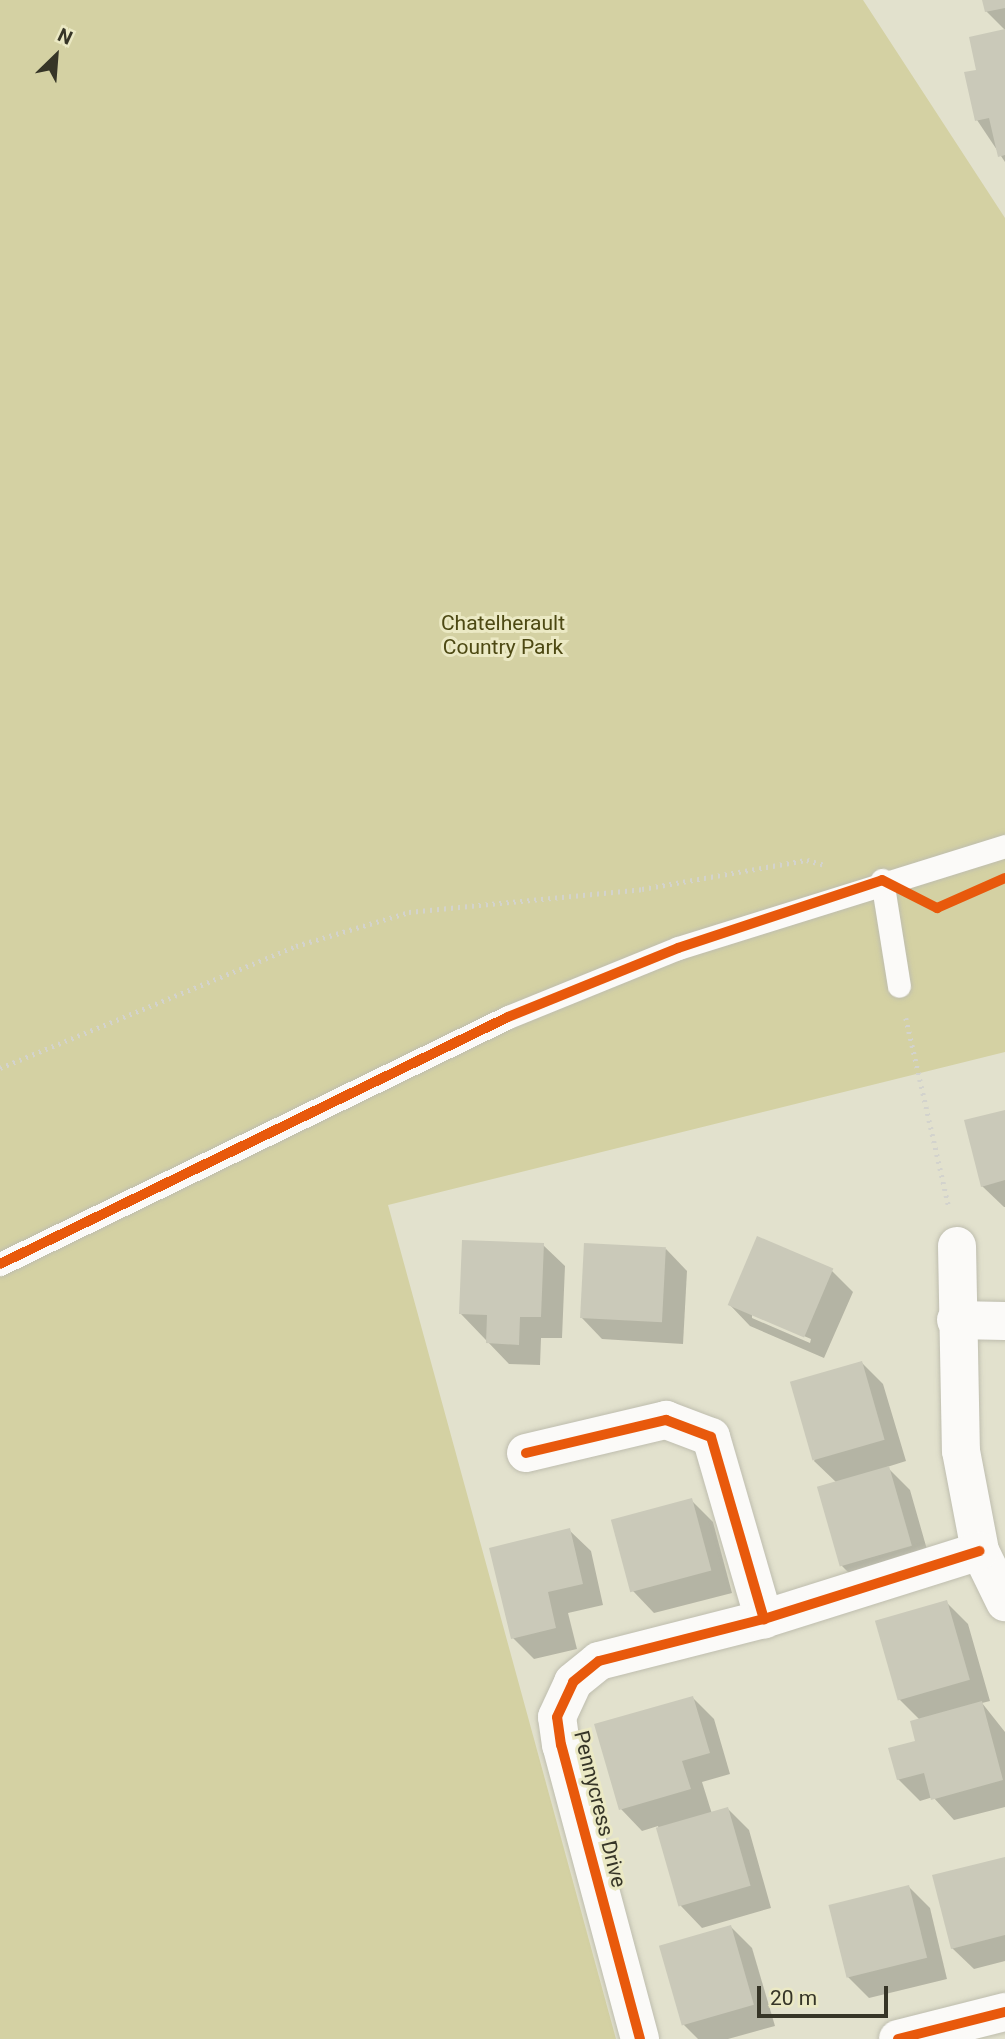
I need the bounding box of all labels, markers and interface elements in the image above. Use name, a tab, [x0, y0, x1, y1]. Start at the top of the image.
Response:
north arrow	[21, 21, 91, 91]
text: N	[54, 23, 76, 50]
park label: Chatelherault Country Park	[441, 610, 565, 660]
street label: Pennycress Drive	[568, 1728, 632, 1890]
scale bar	[760, 1972, 891, 2016]
text: 20 m	[770, 1986, 817, 2010]

